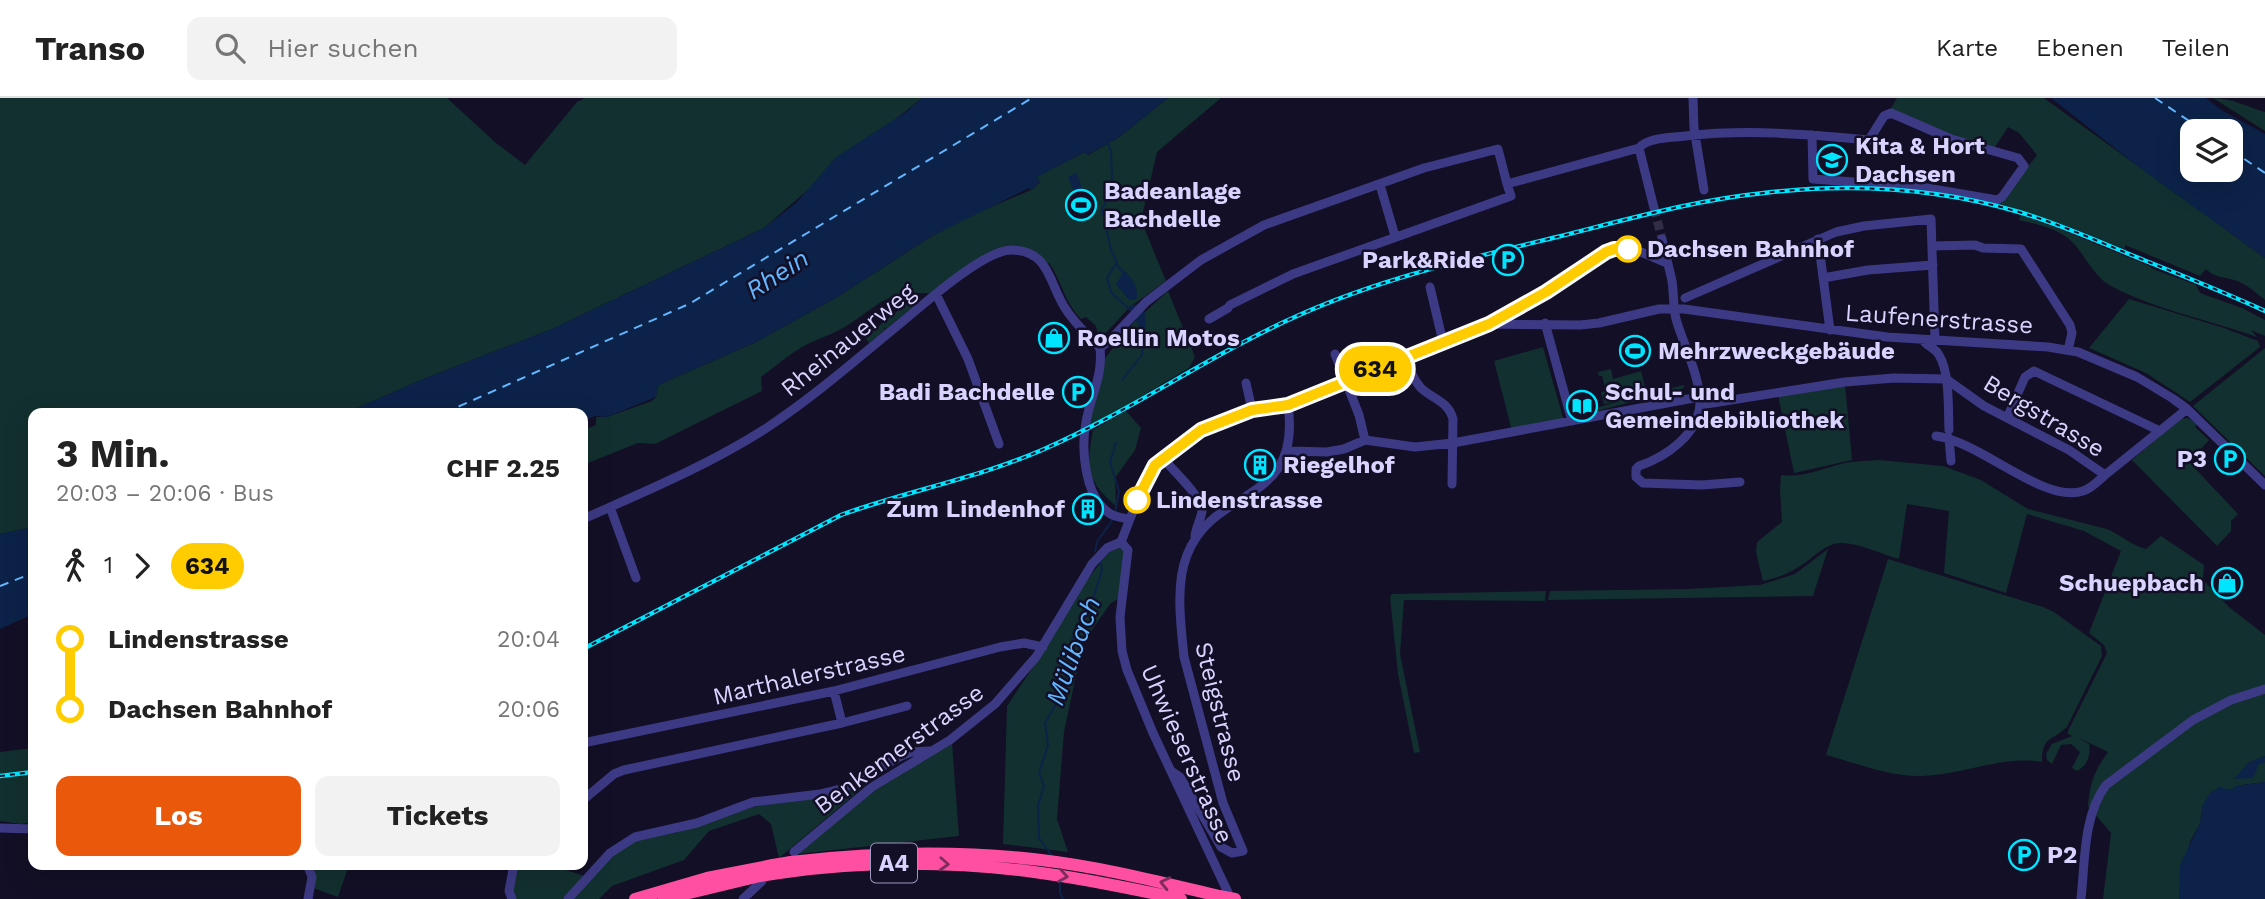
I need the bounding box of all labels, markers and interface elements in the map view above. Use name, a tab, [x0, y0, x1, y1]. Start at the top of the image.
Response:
search box	[187, 17, 677, 80]
text: Transo	[35, 29, 145, 68]
icon: search	[211, 29, 249, 67]
text: Hier suchen	[267, 33, 419, 63]
text: Karte	[1936, 34, 1998, 62]
text: Ebenen	[2036, 34, 2124, 62]
text: Teilen	[2162, 34, 2230, 62]
map controls	[2180, 119, 2243, 182]
button: layers	[2180, 119, 2243, 182]
place label: Kita & Hort Dachsen	[1855, 132, 1985, 188]
school or university icon: Kita & Hort Dachsen	[1815, 143, 1849, 177]
place label: Badeanlage Bachdelle	[1104, 177, 1241, 233]
sports icon: Badeanlage Bachdelle	[1064, 188, 1098, 222]
place label: Dachsen Bahnhof	[1647, 235, 1854, 263]
marker: Dachsen Bahnhof	[1615, 236, 1641, 262]
water label: Rhein	[740, 243, 814, 305]
parking icon: Park&Ride	[1491, 243, 1525, 277]
place label: Park&Ride	[1362, 246, 1485, 274]
street label: Rheinauerweg	[775, 277, 921, 403]
street label: Laufenerstrasse	[1844, 298, 2034, 340]
shop icon: Roellin Motos	[1037, 321, 1071, 355]
place label: Roellin Motos	[1077, 324, 1240, 352]
sports icon: Mehrzweckgebäude	[1618, 334, 1652, 368]
place label: Mehrzweckgebäude	[1658, 337, 1895, 365]
line badge: 634	[1335, 346, 1415, 392]
text: 634	[1353, 355, 1397, 383]
street label: Bergstrasse	[1978, 369, 2110, 463]
parking icon: Badi Bachdelle	[1061, 375, 1095, 409]
place label: Badi Bachdelle	[879, 378, 1055, 406]
place label: Schul- und Gemeindebibliothek	[1605, 378, 1844, 434]
library icon: Schul- und Gemeindebibliothek	[1565, 389, 1599, 423]
text: 3 Min.	[56, 432, 170, 476]
parking icon: P3	[2213, 442, 2247, 476]
place label: P3	[2177, 445, 2207, 473]
building icon: Riegelhof	[1243, 448, 1277, 482]
place label: Riegelhof	[1283, 451, 1395, 479]
text: CHF 2.25	[446, 453, 560, 483]
text: 20:03 – 20:06 · Bus	[56, 480, 274, 507]
place label: Lindenstrasse	[1156, 486, 1323, 514]
marker: Lindenstrasse	[1124, 487, 1150, 513]
building icon: Zum Lindenhof	[1071, 492, 1105, 526]
place label: Zum Lindenhof	[886, 495, 1065, 523]
icon: walk	[56, 547, 94, 585]
icon: forward	[123, 547, 161, 585]
text: 1	[104, 552, 113, 579]
text: 634	[185, 552, 230, 580]
shop icon: Schuepbach	[2210, 566, 2244, 600]
place label: Schuepbach	[2059, 569, 2204, 597]
water label: Mülibach	[1040, 593, 1106, 709]
text: Lindenstrasse	[108, 624, 289, 654]
text: 20:04	[497, 626, 560, 653]
street label: Marthalerstrasse	[710, 639, 908, 711]
street label: Steigstrasse	[1189, 639, 1251, 785]
street label: Uhwieserstrasse	[1135, 660, 1239, 848]
street label: Benkemerstrasse	[809, 678, 989, 820]
text: Dachsen Bahnhof	[108, 694, 332, 724]
text: 20:06	[497, 696, 560, 723]
button: Los	[56, 776, 301, 856]
button: Tickets	[315, 776, 560, 856]
parking icon: P2	[2007, 838, 2041, 872]
place label: P2	[2047, 841, 2077, 869]
road number: A4	[871, 844, 917, 883]
one-way arrow	[939, 857, 950, 872]
one-way arrow	[1057, 868, 1069, 883]
one-way arrow	[1159, 877, 1171, 892]

